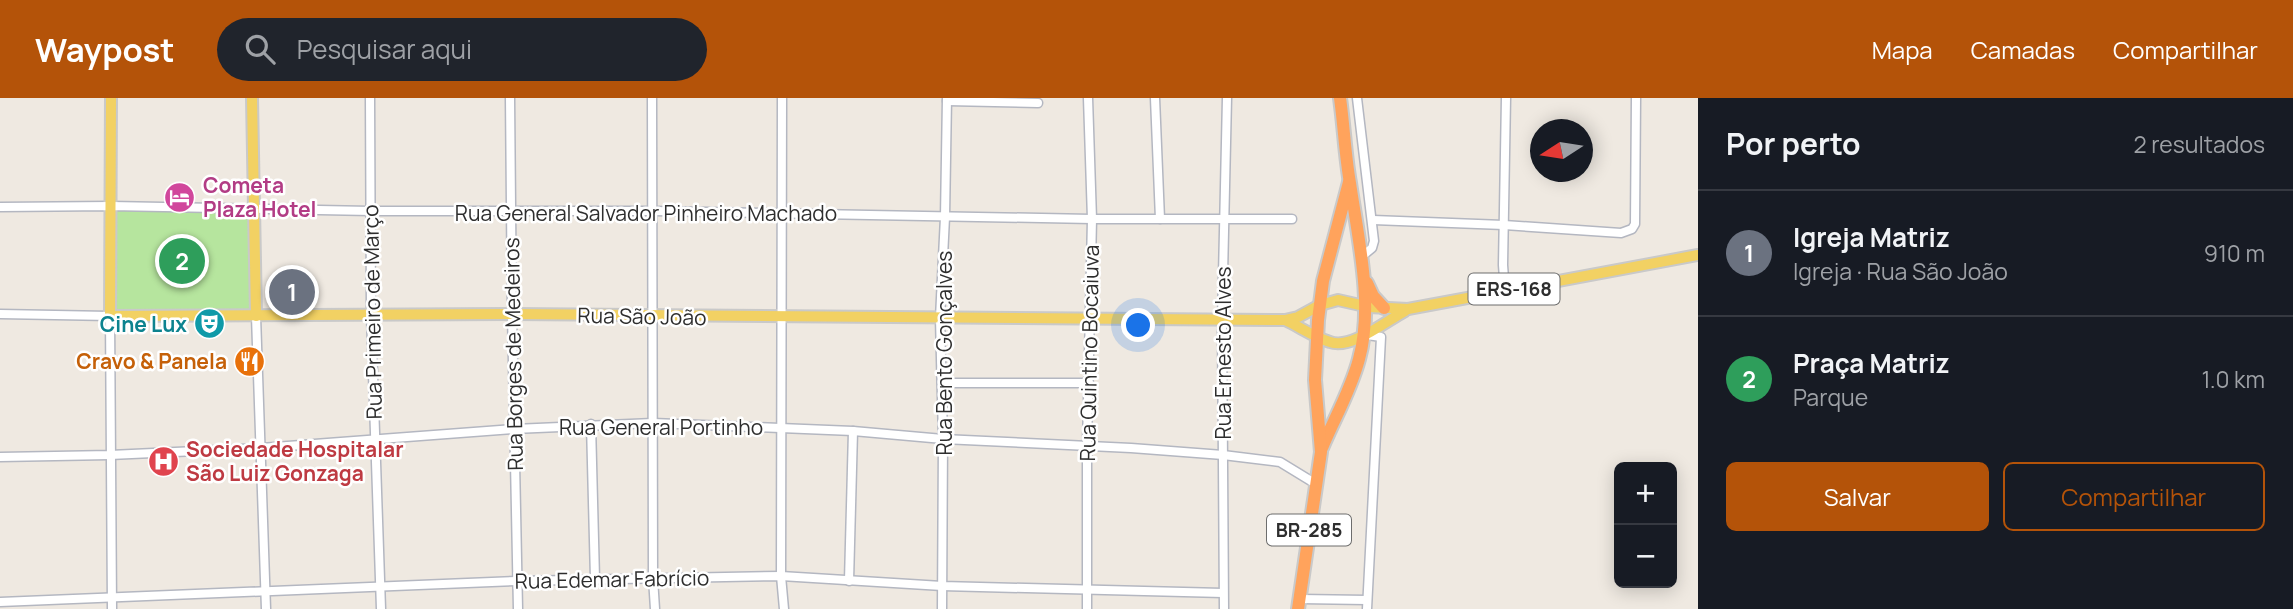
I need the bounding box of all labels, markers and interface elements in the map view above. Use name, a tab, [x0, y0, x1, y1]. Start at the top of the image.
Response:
search box	[217, 18, 707, 81]
text: Waypost	[35, 27, 175, 72]
icon: search	[241, 30, 279, 68]
text: Pesquisar aqui	[297, 31, 472, 67]
text: Mapa	[1872, 33, 1933, 66]
text: Camadas	[1971, 33, 2075, 66]
text: Compartilhar	[2113, 33, 2258, 66]
north arrow	[1530, 119, 1593, 182]
text: Por perto	[1726, 123, 1861, 164]
text: 2 resultados	[2133, 128, 2265, 160]
place label: Cometa Plaza Hotel	[203, 171, 316, 223]
hotel icon: Cometa Plaza Hotel	[163, 180, 197, 214]
street label: Rua General Salvador Pinheiro Machado	[455, 199, 837, 227]
street label: Rua Primeiro de Março	[356, 204, 388, 420]
text: Igreja Matriz	[1793, 219, 1950, 255]
pin: 2	[159, 235, 205, 287]
street label: Rua Borges de Medeiros	[497, 237, 529, 471]
text: 1	[1744, 237, 1754, 269]
text: 910 m	[2204, 237, 2265, 269]
street label: Rua Quintino Bocaiuva	[1073, 244, 1105, 462]
street label: Rua Bento Gonçalves	[930, 251, 958, 455]
text: Igreja · Rua São João	[1793, 255, 2008, 287]
pin: 1	[269, 266, 315, 318]
street label: Rua Ernesto Alves	[1209, 266, 1237, 440]
road number: ERS-168	[1468, 274, 1560, 304]
street label: Rua São João	[577, 301, 707, 331]
theatre icon: Cine Lux	[193, 307, 227, 341]
your location	[1121, 308, 1155, 342]
place label: Cine Lux	[100, 310, 187, 338]
restaurant icon: Cravo & Panela	[233, 344, 267, 378]
text: Praça Matriz	[1793, 345, 1950, 381]
place label: Cravo & Panela	[76, 347, 227, 375]
text: 2	[1742, 363, 1756, 395]
text: 1.0 km	[2202, 363, 2265, 395]
text: Parque	[1793, 381, 1868, 413]
street label: Rua General Portinho	[559, 413, 763, 441]
place label: Sociedade Hospitalar São Luiz Gonzaga	[186, 435, 404, 487]
hospital icon: Sociedade Hospitalar São Luiz Gonzaga	[146, 444, 180, 478]
map controls	[1614, 462, 1677, 588]
button: +	[1614, 462, 1677, 525]
button: Salvar	[1726, 462, 1989, 531]
button: Compartilhar	[2003, 462, 2265, 531]
road number: BR-285	[1267, 514, 1351, 546]
button: −	[1614, 525, 1677, 588]
street label: Rua Edemar Fabrício	[514, 563, 710, 595]

